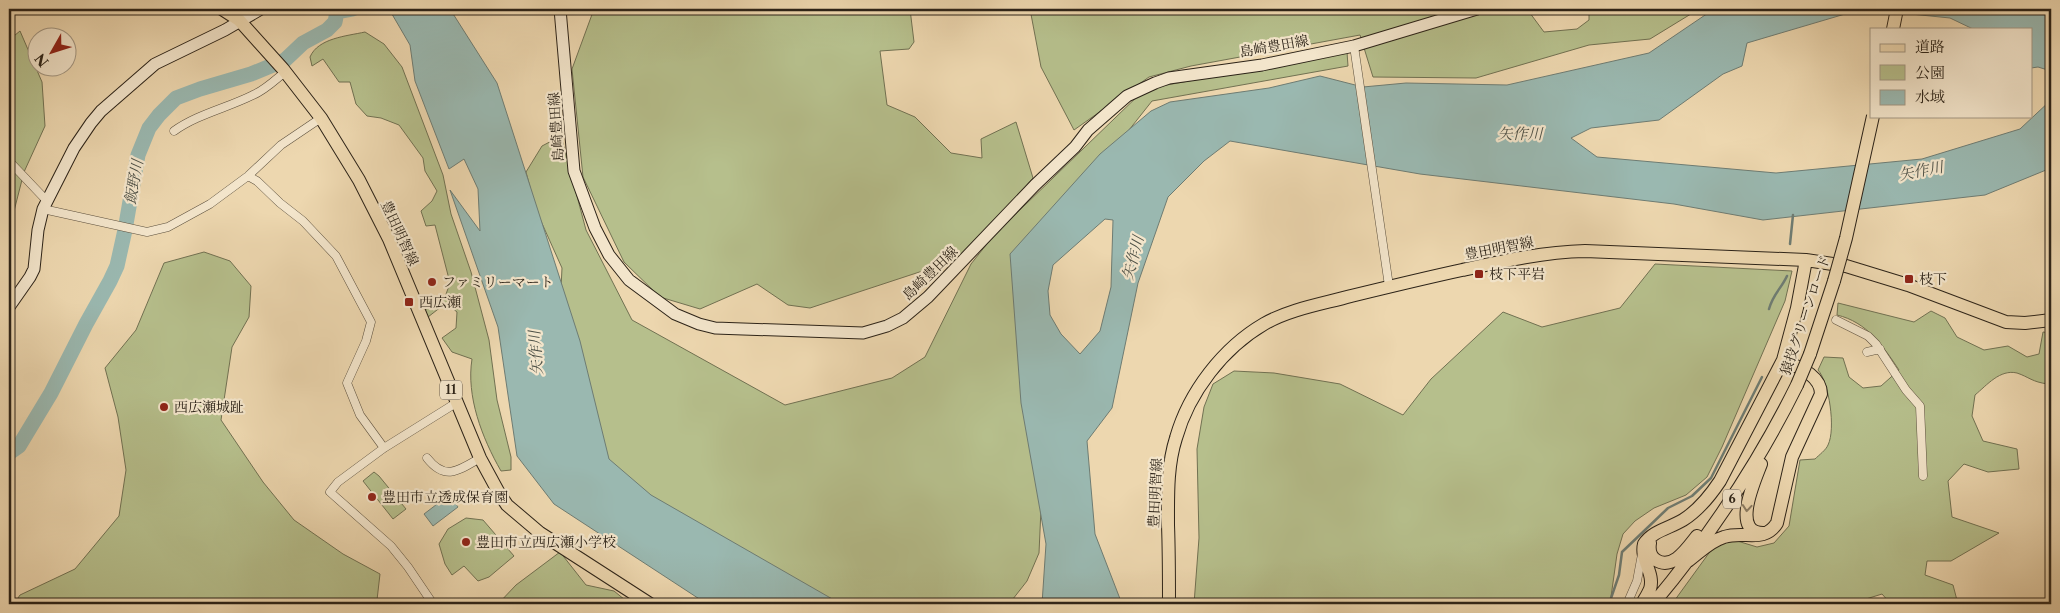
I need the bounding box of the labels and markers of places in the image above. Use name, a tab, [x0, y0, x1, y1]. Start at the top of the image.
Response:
place label: 枝下平岩	[1489, 265, 1545, 283]
marker: 枝下平岩	[1473, 268, 1485, 280]
place label: 枝下	[1919, 270, 1947, 288]
place label: ファミリーマート	[442, 273, 554, 291]
marker: 枝下	[1903, 273, 1915, 285]
marker: ファミリーマート	[426, 276, 438, 288]
place label: 西広瀬	[419, 293, 461, 311]
marker: 西広瀬	[403, 296, 415, 308]
place label: 西広瀬城趾	[174, 398, 244, 416]
marker: 西広瀬城趾	[158, 401, 170, 413]
place label: 豊田市立透成保育園	[382, 488, 508, 506]
marker: 豊田市立透成保育園	[366, 491, 378, 503]
place label: 豊田市立西広瀬小学校	[476, 533, 616, 551]
marker: 豊田市立西広瀬小学校	[460, 536, 472, 548]

